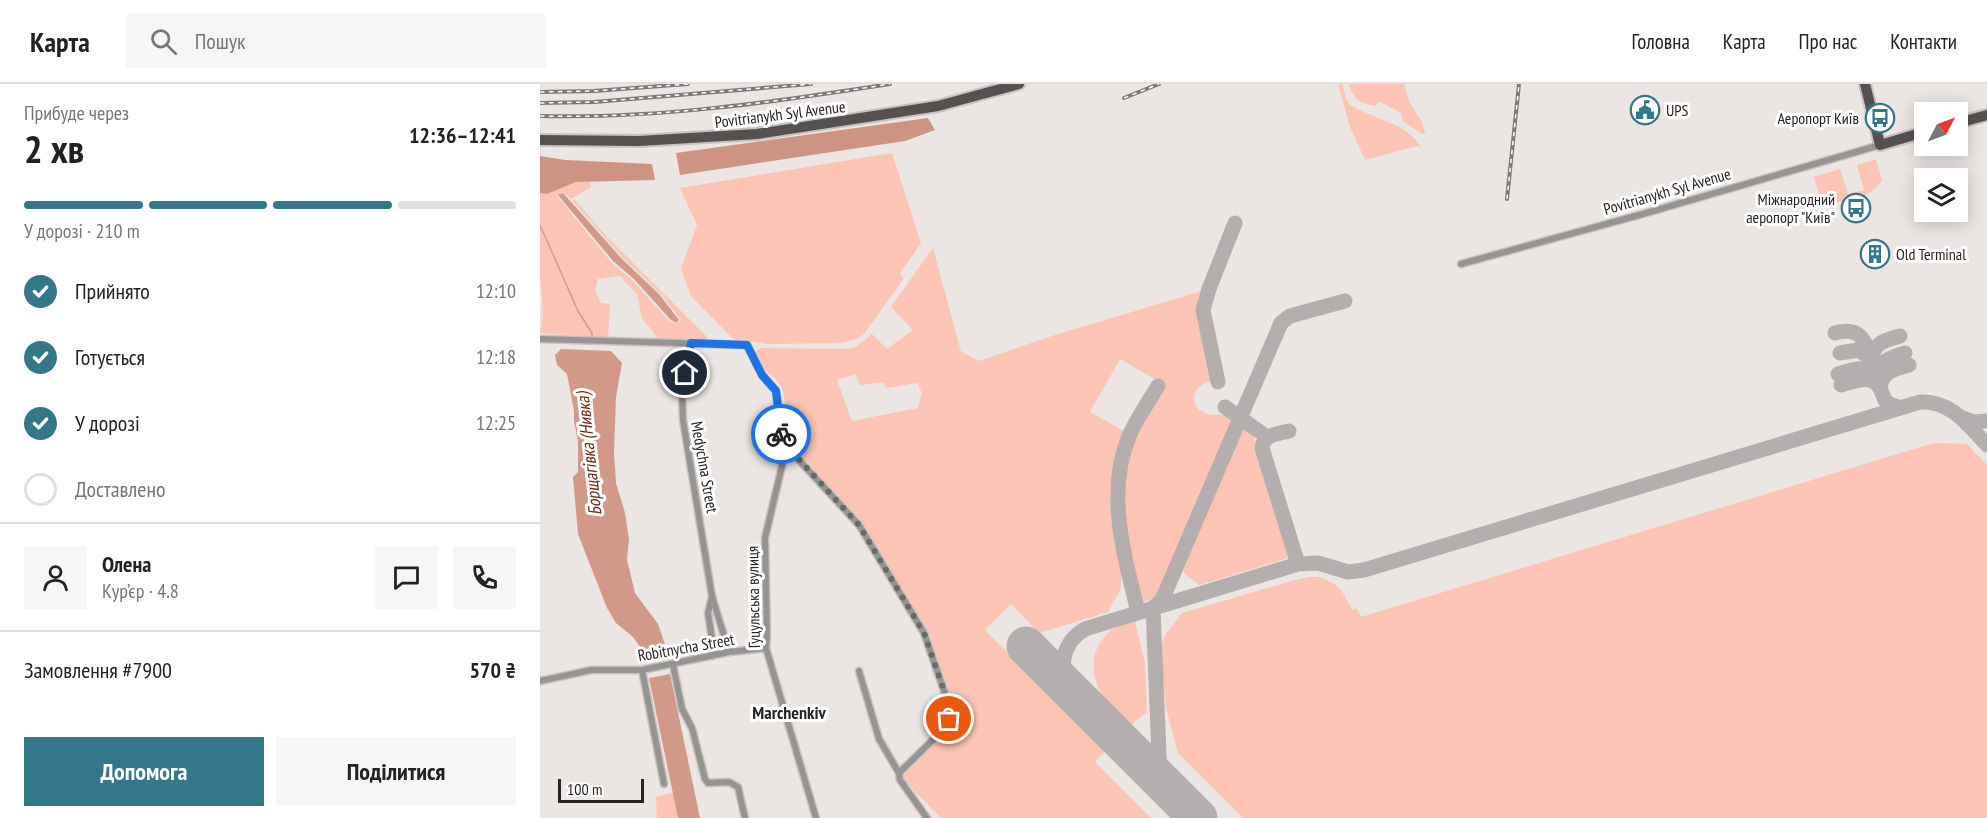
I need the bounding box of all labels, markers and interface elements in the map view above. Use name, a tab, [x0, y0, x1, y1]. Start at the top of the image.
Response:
search box	[126, 14, 546, 68]
text: Карта	[30, 23, 90, 60]
icon: search	[147, 25, 180, 58]
text: Пошук	[195, 27, 246, 55]
text: Головна	[1632, 28, 1690, 55]
text: Карта	[1723, 28, 1766, 55]
text: Про нас	[1799, 28, 1857, 55]
text: Контакти	[1890, 28, 1957, 55]
public building icon: UPS	[1629, 94, 1661, 126]
street label: Povitrianykh Syl Avenue	[713, 96, 847, 132]
text: Прибуде через	[24, 100, 129, 126]
place label: UPS	[1666, 100, 1689, 120]
bus stop icon: Аеропорт Київ	[1864, 102, 1896, 134]
north arrow	[1914, 102, 1968, 156]
map controls	[1914, 102, 1968, 222]
place label: Аеропорт Київ	[1777, 108, 1859, 128]
text: 12:36–12:41	[409, 121, 516, 149]
text: 2 хв	[24, 123, 84, 174]
street label: Povitrianykh Syl Avenue	[1601, 163, 1733, 219]
button: layers	[1914, 168, 1968, 222]
place label: Міжнародний аеропорт "Київ"	[1746, 189, 1835, 227]
bus stop icon: Міжнародний аеропорт "Київ"	[1840, 192, 1872, 224]
text: У дорозі · 210 m	[24, 218, 140, 244]
building icon: Old Terminal	[1859, 238, 1891, 270]
place label: Old Terminal	[1896, 244, 1966, 264]
icon: check	[24, 275, 57, 308]
text: Прийнято	[75, 277, 150, 305]
text: 12:10	[476, 278, 516, 304]
icon: check	[24, 341, 57, 374]
text: Готується	[75, 343, 145, 371]
text: 12:18	[476, 344, 516, 370]
pin	[659, 347, 710, 398]
icon: home	[668, 356, 701, 389]
water label: Борщагівка (Нивка)	[570, 390, 606, 517]
courier	[751, 404, 811, 464]
icon: check	[24, 407, 57, 440]
text: У дорозі	[75, 409, 140, 437]
text: 12:25	[476, 410, 516, 436]
icon: bike	[765, 418, 798, 451]
street label: Medychna Street	[687, 420, 723, 515]
text: Доставлено	[75, 475, 165, 503]
button: person	[24, 546, 87, 609]
button: chat	[375, 546, 438, 609]
button: phone	[453, 546, 516, 609]
street label: Гуцульська вулиця	[742, 546, 764, 648]
text: Олена	[102, 550, 151, 578]
text: Кур’єр · 4.8	[102, 578, 179, 604]
street label: Robitnycha Street	[636, 629, 736, 665]
text: Замовлення #7900	[24, 656, 172, 684]
text: 570 ₴	[469, 656, 516, 684]
pin	[923, 693, 974, 744]
district label: Marchenkiv	[752, 701, 827, 724]
icon: bag	[932, 702, 965, 735]
button: Допомога	[24, 737, 264, 806]
button: Поділитися	[276, 737, 516, 806]
scale bar	[558, 776, 644, 804]
text: 100 m	[567, 779, 602, 799]

